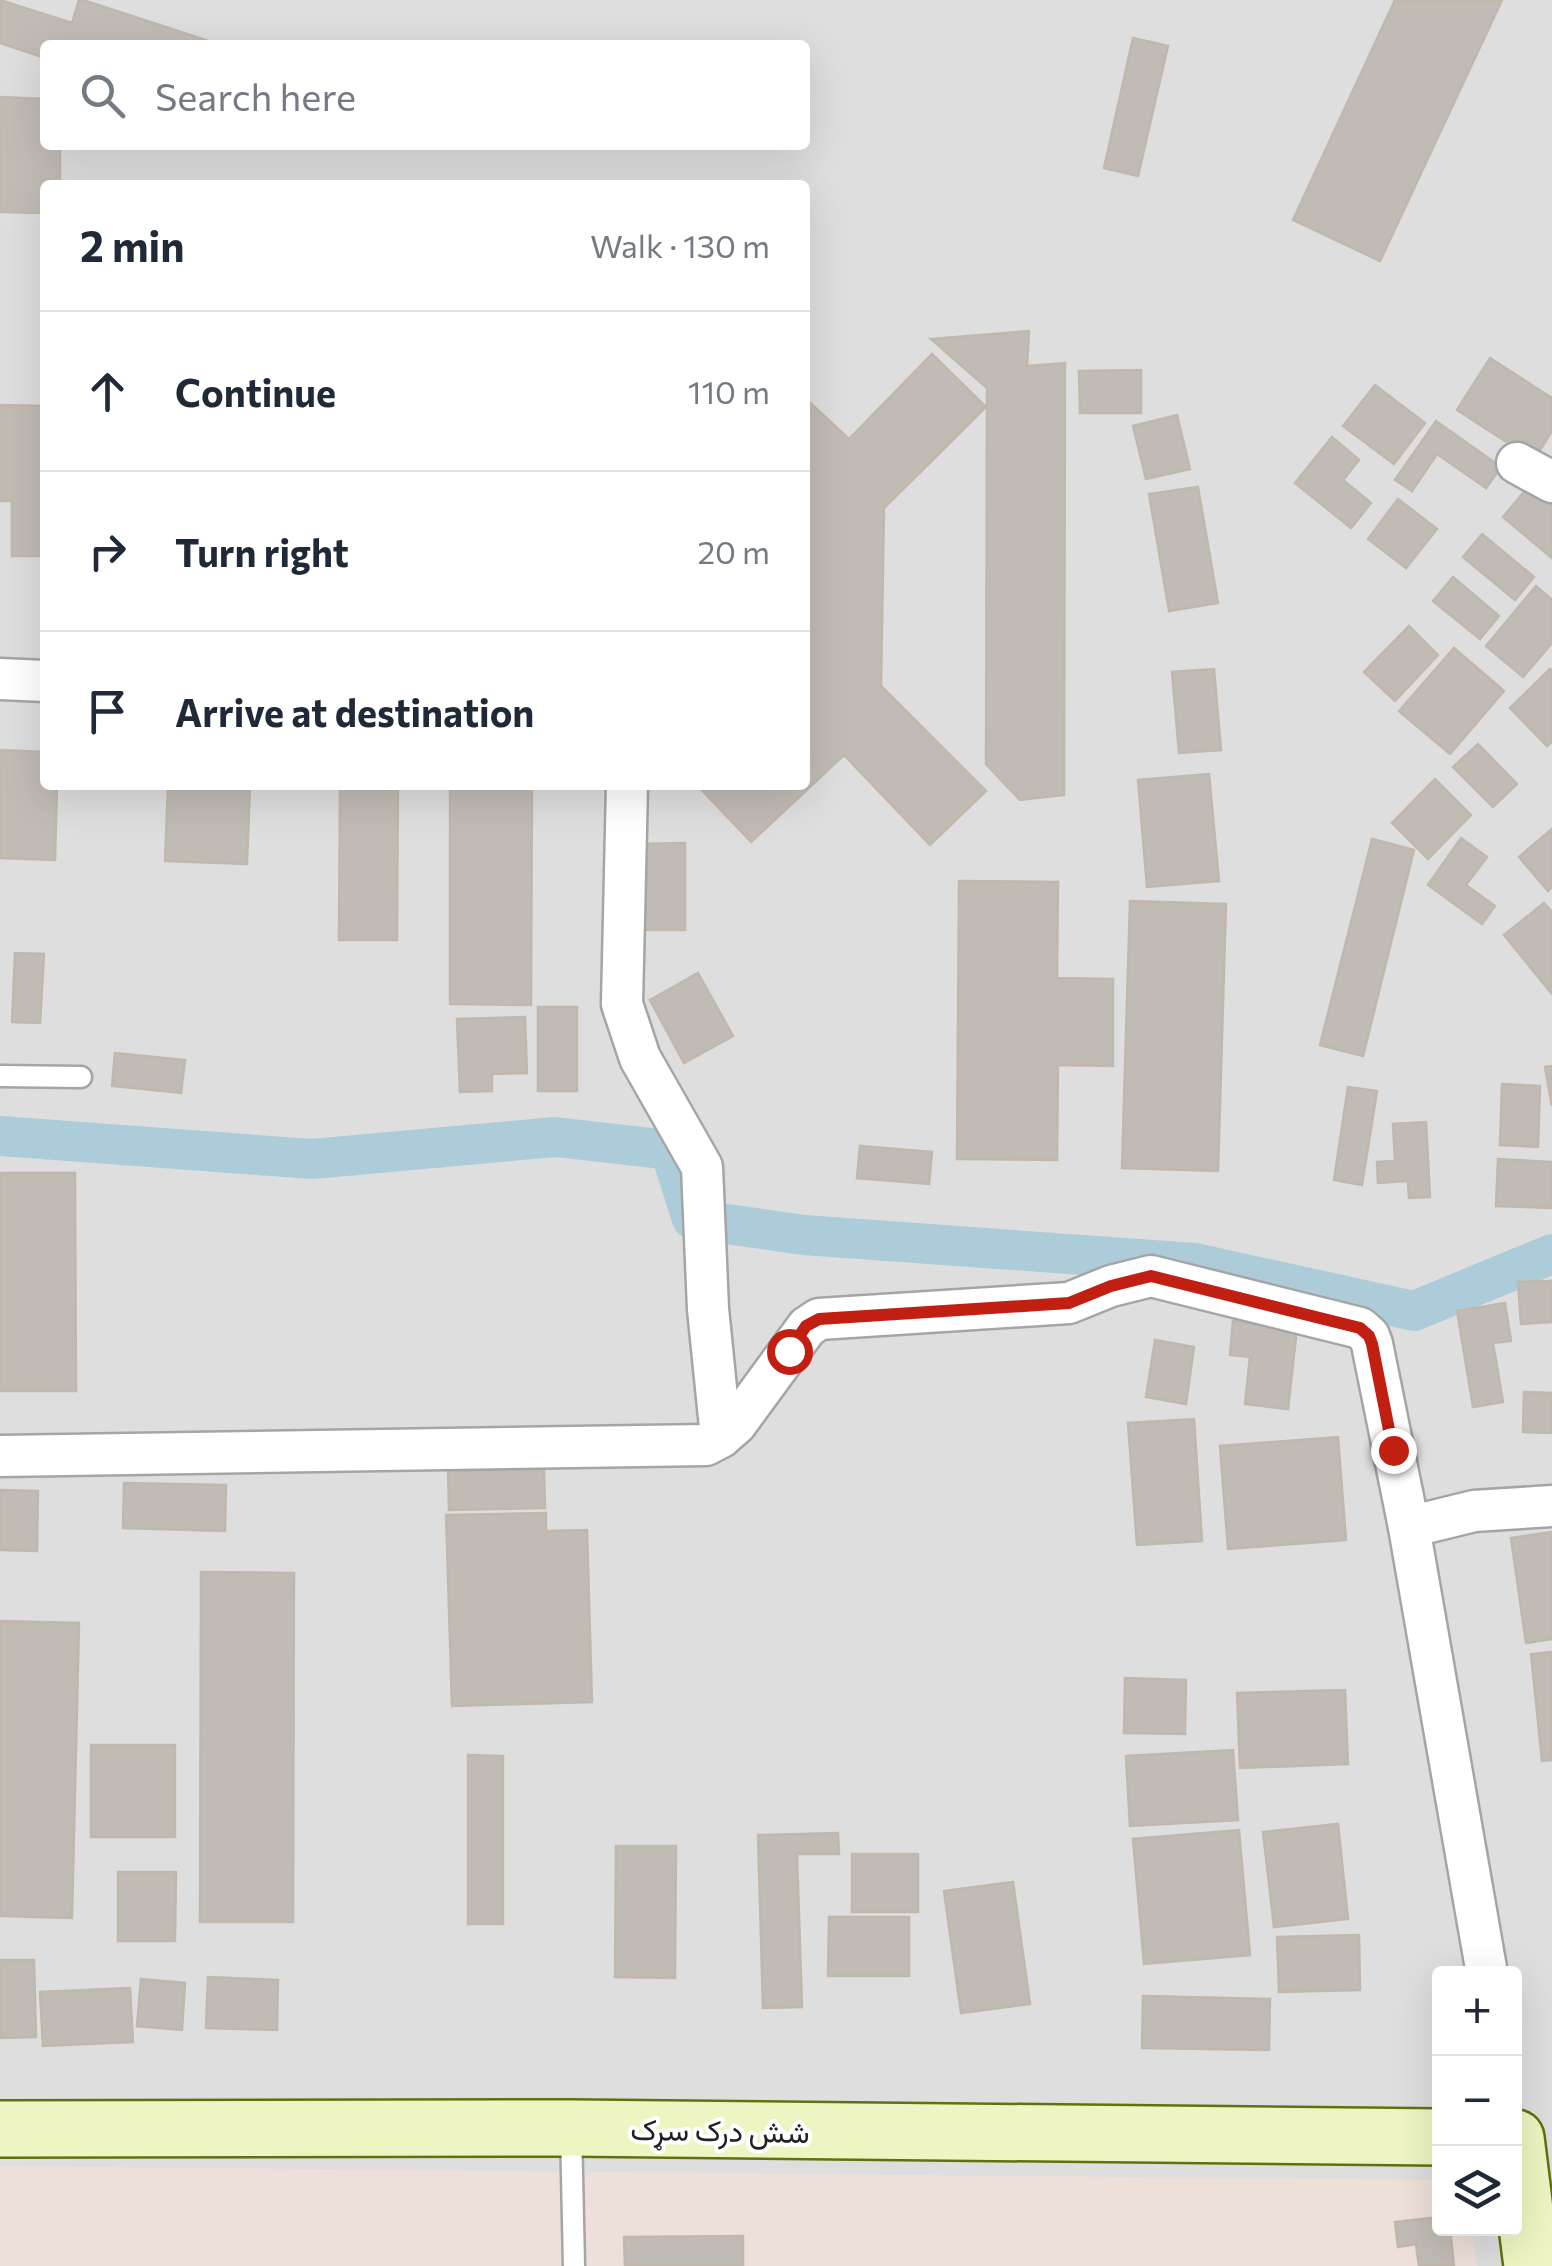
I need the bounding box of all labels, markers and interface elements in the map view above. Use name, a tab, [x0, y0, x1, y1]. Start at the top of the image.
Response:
search box	[40, 40, 810, 150]
icon: search	[75, 68, 130, 123]
text: Search here	[155, 72, 356, 119]
text: 2 min	[80, 219, 185, 271]
text: Walk · 130 m	[590, 225, 770, 265]
icon: ahead	[80, 364, 135, 419]
text: Continue	[175, 368, 336, 415]
text: 110 m	[688, 371, 770, 411]
icon: right	[80, 524, 135, 579]
text: Turn right	[175, 528, 349, 575]
text: 20 m	[697, 531, 770, 571]
icon: arrive	[80, 684, 135, 739]
text: Arrive at destination	[175, 688, 534, 735]
route start	[767, 1329, 813, 1375]
route end	[1371, 1428, 1417, 1474]
map controls	[1432, 1966, 1522, 2236]
button: +	[1432, 1966, 1522, 2056]
button: −	[1432, 2056, 1522, 2146]
street label: شش درک سړک	[630, 2109, 810, 2154]
button: layers	[1432, 2146, 1522, 2236]

